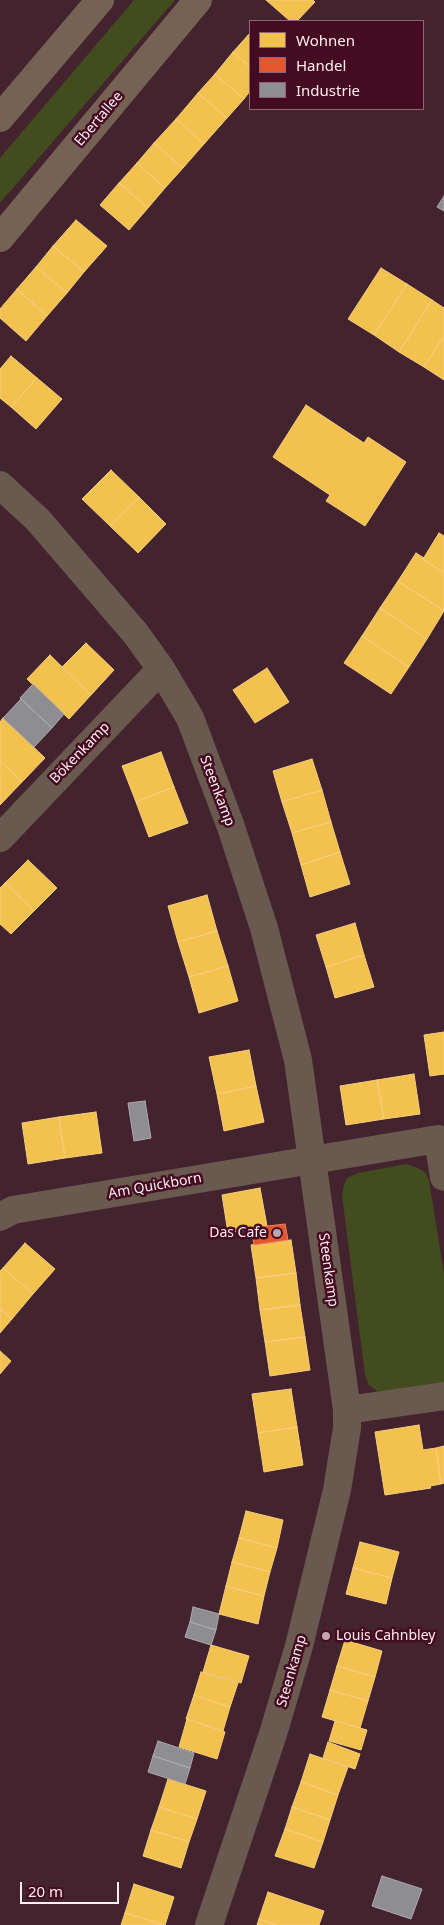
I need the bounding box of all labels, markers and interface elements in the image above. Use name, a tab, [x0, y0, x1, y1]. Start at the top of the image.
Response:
legend	[249, 20, 424, 110]
text: Wohnen	[296, 30, 355, 50]
text: Handel	[296, 55, 346, 75]
text: Industrie	[296, 80, 360, 100]
street label: Ebertallee	[71, 88, 127, 150]
street label: Bökenkamp	[47, 719, 113, 787]
street label: Steenkamp	[196, 753, 238, 829]
street label: Am Quickborn	[107, 1170, 203, 1202]
place label: Das Cafe	[209, 1225, 267, 1241]
marker: Das Cafe	[271, 1227, 283, 1239]
street label: Steenkamp	[315, 1232, 341, 1308]
place label: Louis Cahnbley	[336, 1628, 435, 1644]
marker: Louis Cahnbley	[320, 1630, 332, 1642]
street label: Steenkamp	[274, 1633, 310, 1709]
scale bar	[22, 1872, 121, 1904]
text: 20 m	[28, 1881, 63, 1901]

